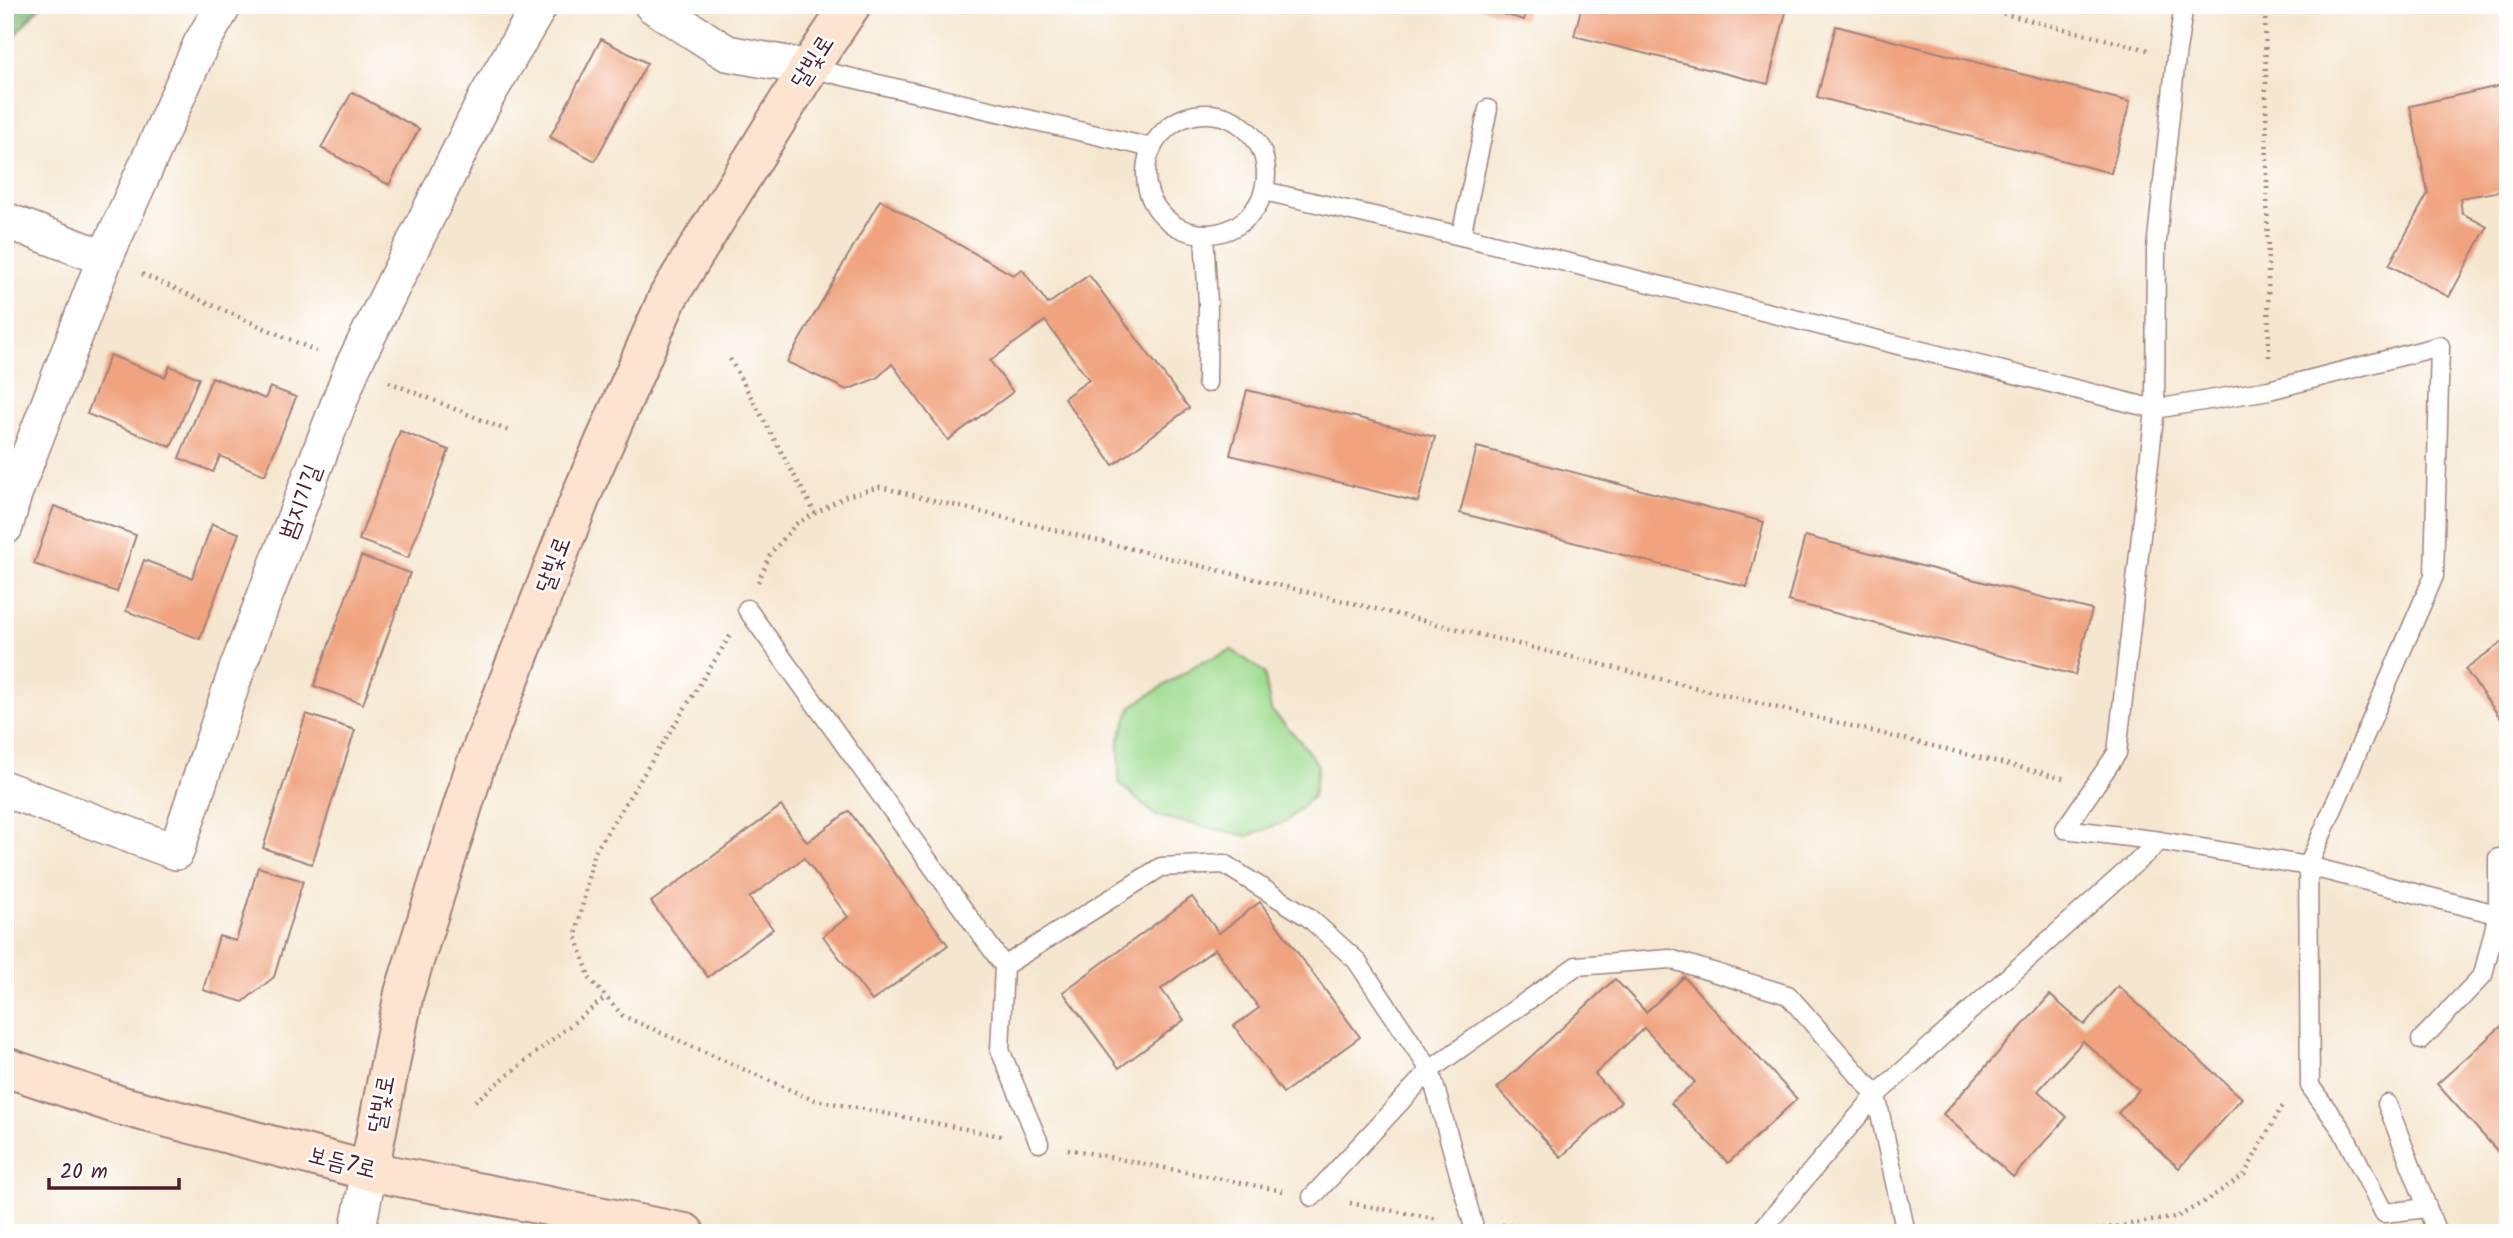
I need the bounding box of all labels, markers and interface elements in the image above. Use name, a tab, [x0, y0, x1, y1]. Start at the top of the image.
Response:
street label: 달빛로	[781, 27, 845, 97]
street label: 범지기길	[269, 459, 333, 545]
street label: 달빛로	[525, 531, 583, 599]
street label: 달빛로	[357, 1072, 407, 1136]
street label: 보듬7로	[304, 1136, 380, 1190]
scale bar	[49, 1147, 178, 1191]
text: 20 m	[60, 1156, 108, 1189]

